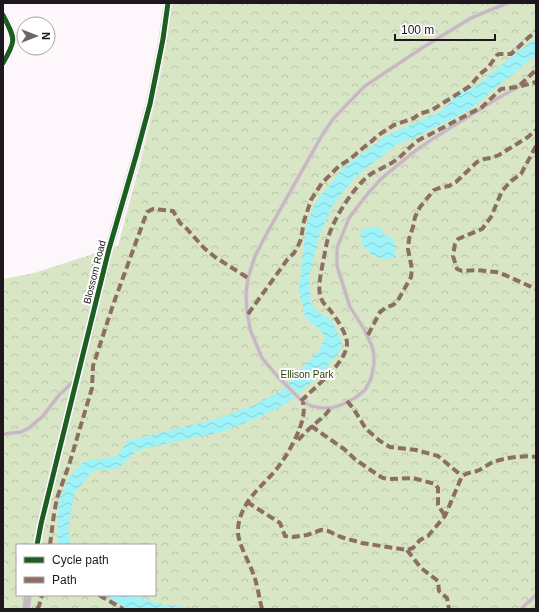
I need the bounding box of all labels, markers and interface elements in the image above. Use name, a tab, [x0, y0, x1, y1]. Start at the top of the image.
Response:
north arrow	[16, 16, 56, 56]
scale bar	[395, 16, 495, 42]
text: 100 m	[401, 23, 434, 37]
text: N	[40, 32, 52, 40]
street label: Blossom Road	[81, 239, 108, 305]
park label: Ellison Park	[281, 369, 334, 380]
legend	[16, 544, 156, 596]
text: Cycle path	[52, 553, 109, 567]
text: Path	[52, 573, 77, 587]

